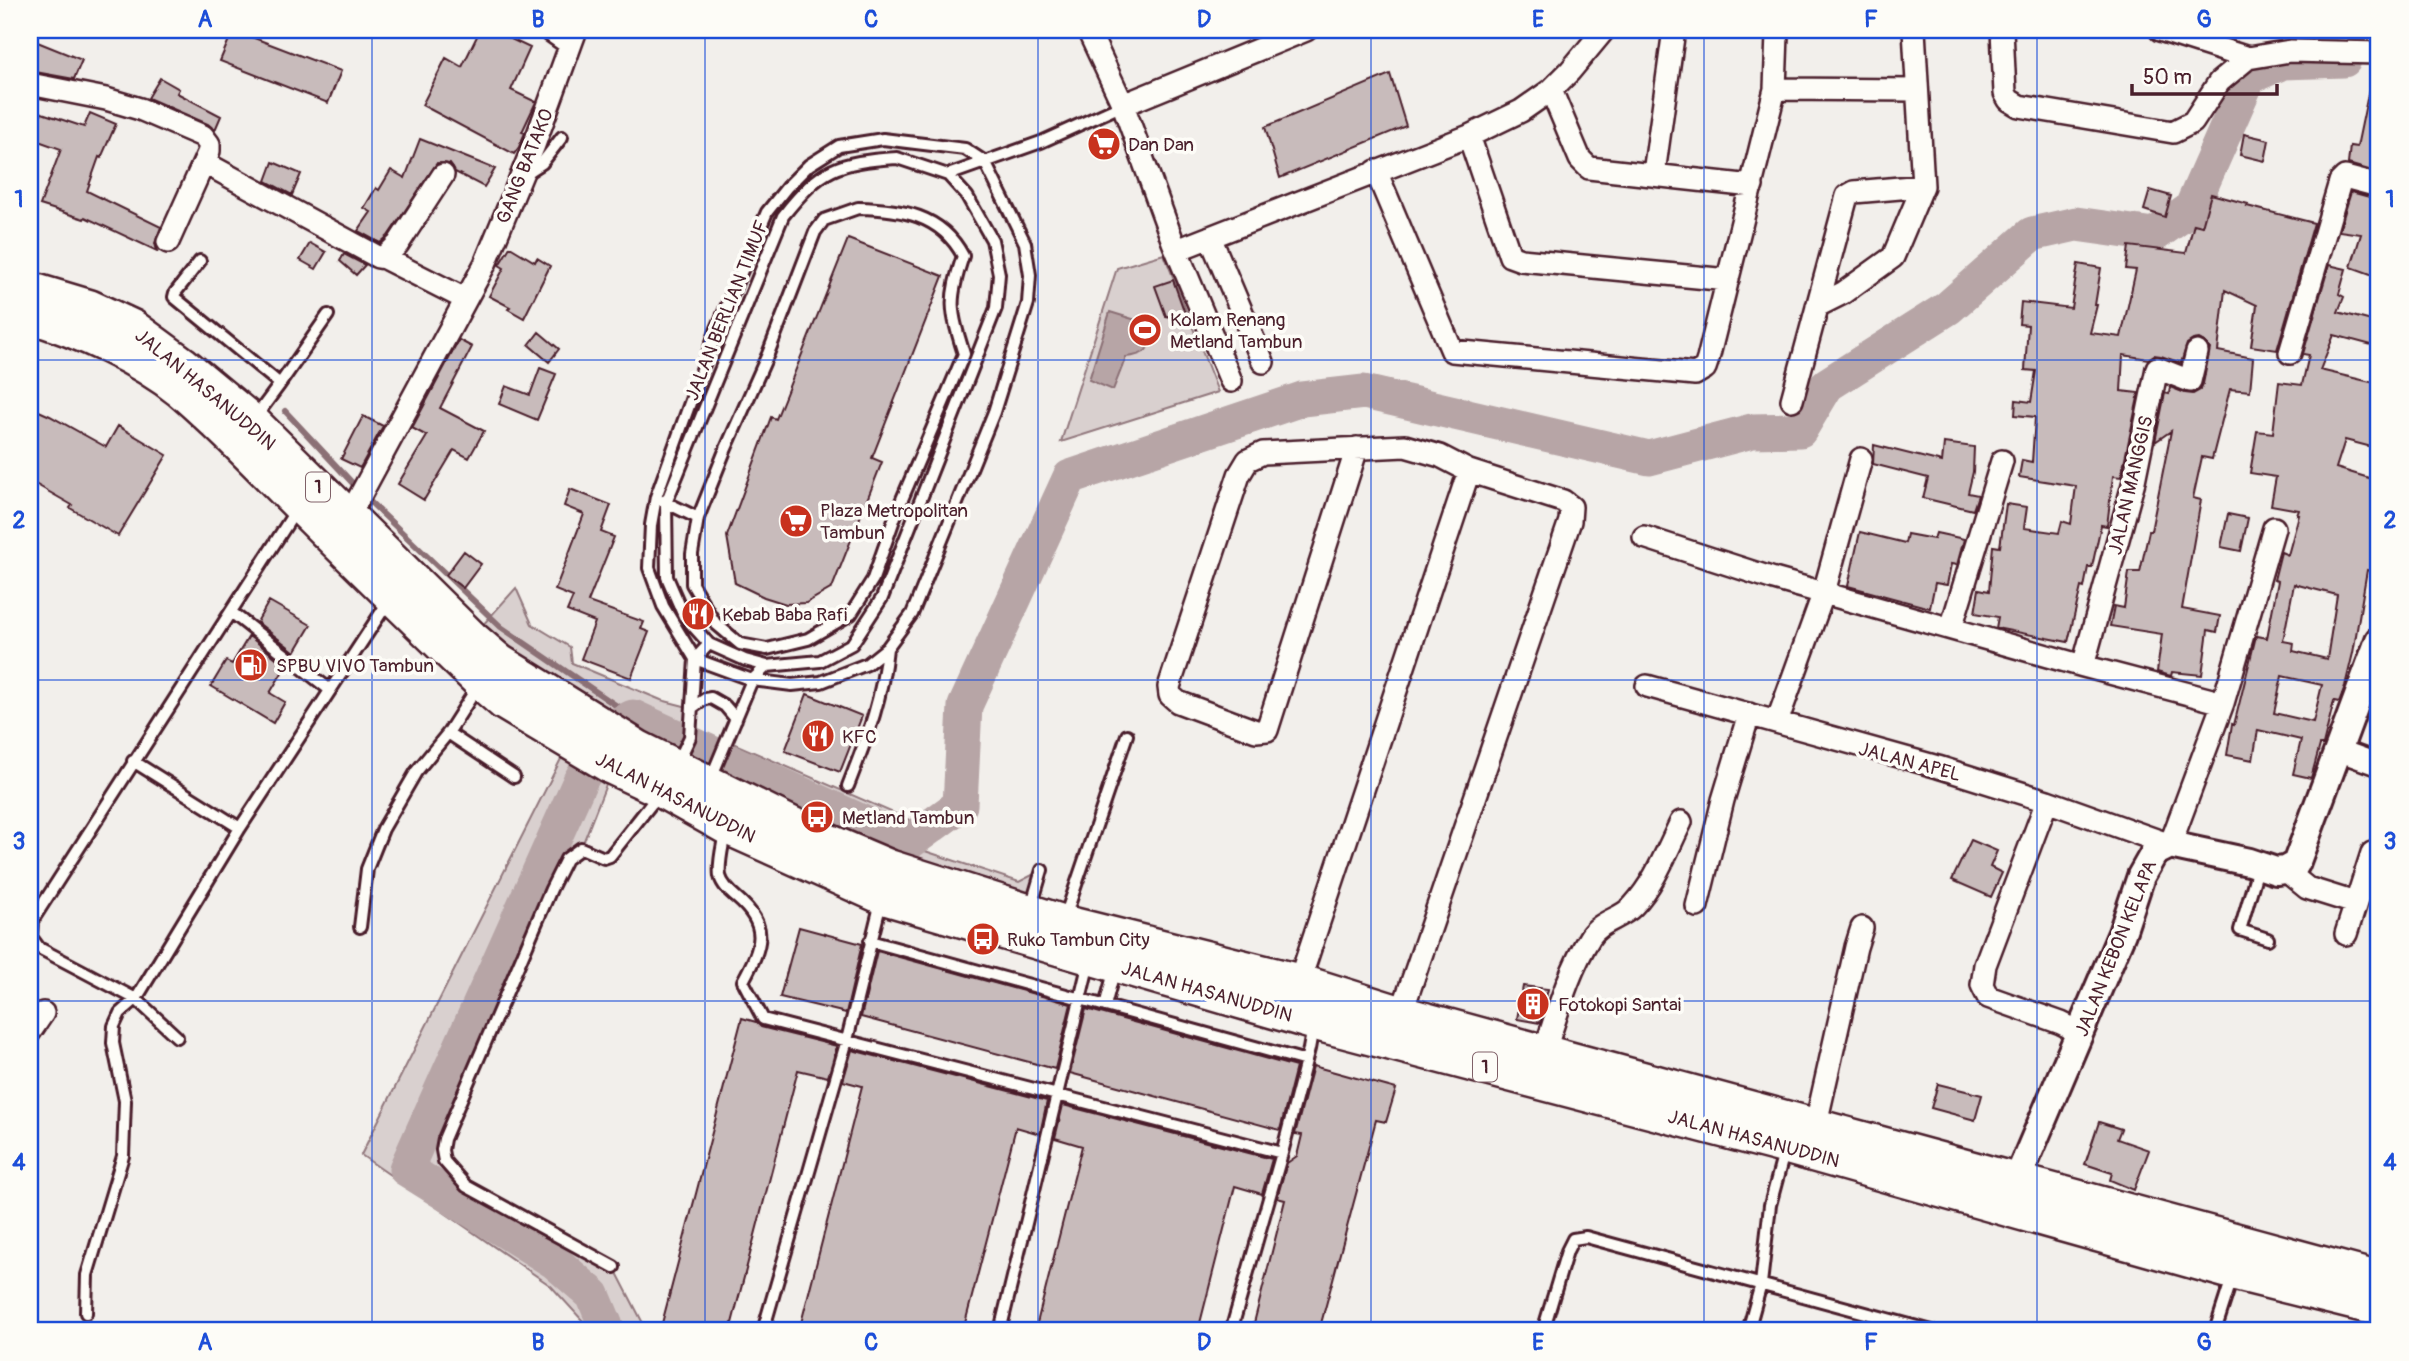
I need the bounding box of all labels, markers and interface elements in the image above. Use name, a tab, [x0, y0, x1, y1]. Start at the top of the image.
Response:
text: A	[198, 5, 213, 34]
text: B	[531, 5, 545, 34]
text: C	[864, 5, 878, 34]
text: D	[1197, 5, 1211, 34]
text: E	[1532, 5, 1544, 34]
text: F	[1864, 5, 1878, 34]
text: G	[2196, 5, 2212, 34]
scale bar	[2132, 52, 2278, 96]
text: 50 m	[2143, 64, 2192, 91]
street label: GANG BATAKO	[491, 105, 559, 227]
supermarket icon: Dan Dan	[1085, 125, 1123, 163]
place label: Dan Dan	[1128, 133, 1194, 157]
text: 1	[15, 185, 24, 214]
text: 1	[2386, 185, 2395, 214]
street label: JALAN BERLIAN TIMUF	[680, 217, 774, 404]
place label: Kolam Renang Metland Tambun	[1170, 308, 1302, 354]
sports icon: Kolam Renang Metland Tambun	[1126, 311, 1164, 349]
street label: JALAN HASANUDDIN	[130, 324, 281, 456]
street label: JALAN MANGGIS	[2103, 413, 2159, 557]
road number: 1	[306, 472, 330, 502]
place label: Plaza Metropolitan Tambun	[820, 499, 968, 545]
supermarket icon: Plaza Metropolitan Tambun	[777, 502, 815, 540]
text: 2	[13, 506, 26, 535]
text: 2	[2384, 506, 2397, 535]
restaurant icon: Kebab Baba Rafi	[679, 595, 717, 633]
place label: Kebab Baba Rafi	[722, 603, 847, 627]
fuel station icon: SPBU VIVO Tambun	[232, 646, 270, 684]
place label: SPBU VIVO Tambun	[276, 654, 434, 678]
restaurant icon: KFC	[799, 717, 837, 755]
place label: KFC	[842, 725, 877, 749]
street label: JALAN APEL	[1856, 737, 1963, 787]
street label: JALAN HASANUDDIN	[591, 747, 760, 849]
bus stop icon: Metland Tambun	[798, 798, 836, 836]
place label: Metland Tambun	[842, 806, 974, 830]
text: 3	[13, 827, 25, 856]
text: 3	[2384, 827, 2396, 856]
street label: JALAN KEBON KELAPA	[2070, 857, 2162, 1040]
bus stop icon: Ruko Tambun City	[964, 920, 1002, 958]
place label: Ruko Tambun City	[1007, 928, 1150, 952]
street label: JALAN HASANUDDIN	[1119, 956, 1295, 1028]
building icon: Fotokopi Santai	[1514, 985, 1552, 1023]
place label: Fotokopi Santai	[1558, 993, 1681, 1017]
road number: 1	[1473, 1052, 1497, 1082]
street label: JALAN HASANUDDIN	[1665, 1105, 1842, 1173]
text: 4	[12, 1148, 26, 1177]
text: 4	[2383, 1148, 2397, 1177]
text: A	[198, 1328, 213, 1357]
text: B	[531, 1328, 545, 1357]
text: C	[864, 1328, 878, 1357]
text: D	[1197, 1328, 1211, 1357]
text: E	[1532, 1328, 1544, 1357]
text: F	[1864, 1328, 1878, 1357]
text: G	[2196, 1328, 2212, 1357]

